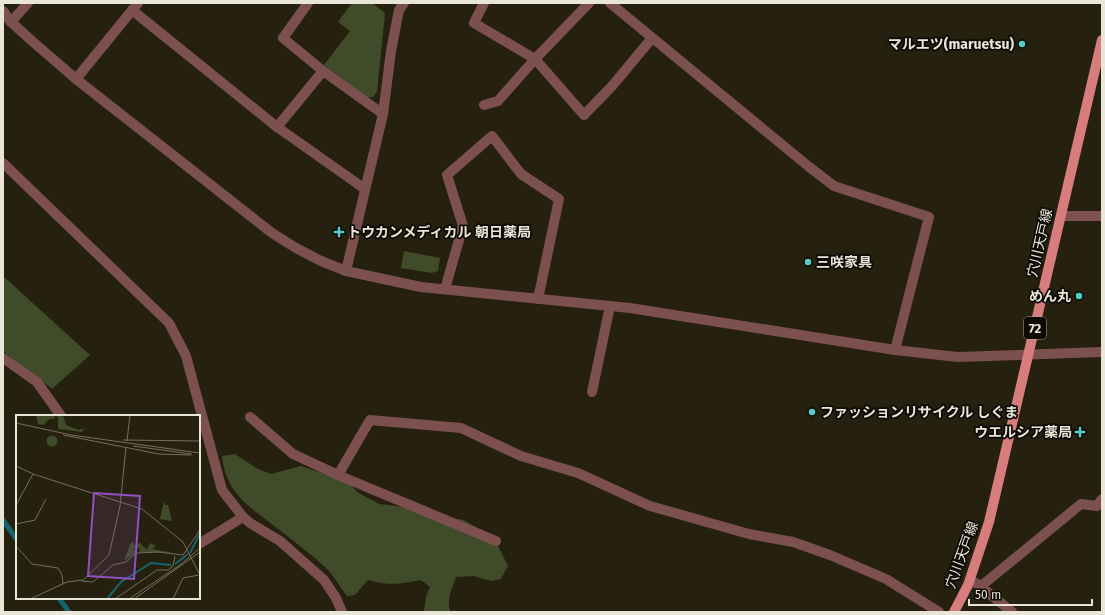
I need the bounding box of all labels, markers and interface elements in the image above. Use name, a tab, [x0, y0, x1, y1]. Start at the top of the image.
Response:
place label: マルエツ(maruetsu)	[888, 36, 1014, 53]
marker: マルエツ(maruetsu)	[1017, 39, 1027, 49]
street label: 穴川天戸線	[1024, 207, 1056, 279]
place label: トウカンメディカル 朝日薬局	[347, 224, 531, 241]
marker: トウカンメディカル 朝日薬局	[334, 227, 344, 237]
place label: 三咲家具	[816, 254, 872, 271]
marker: 三咲家具	[803, 257, 813, 267]
place label: めん丸	[1029, 288, 1071, 305]
marker: めん丸	[1074, 291, 1084, 301]
road number: 72	[1024, 317, 1046, 339]
place label: ファッションリサイクル しぐま	[820, 404, 1019, 421]
marker: ファッションリサイクル しぐま	[807, 407, 817, 417]
inset map	[16, 415, 200, 599]
place label: ウエルシア薬局	[974, 424, 1072, 441]
marker: ウエルシア薬局	[1075, 427, 1085, 437]
street label: 穴川天戸線	[942, 519, 982, 591]
scale bar	[969, 581, 1092, 607]
text: 50 m	[975, 588, 1001, 602]

